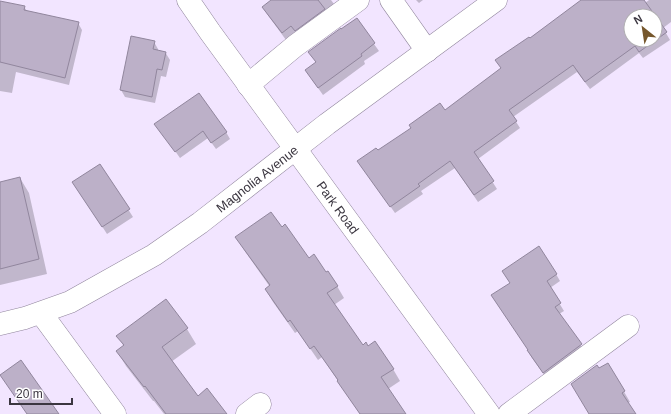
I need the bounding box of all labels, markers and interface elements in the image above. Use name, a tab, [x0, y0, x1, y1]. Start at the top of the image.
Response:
north arrow	[623, 8, 663, 48]
text: N	[632, 12, 644, 27]
street label: Magnolia Avenue	[213, 142, 301, 215]
street label: Park Road	[314, 178, 362, 237]
scale bar	[10, 380, 72, 406]
text: 20 m	[16, 387, 43, 401]

